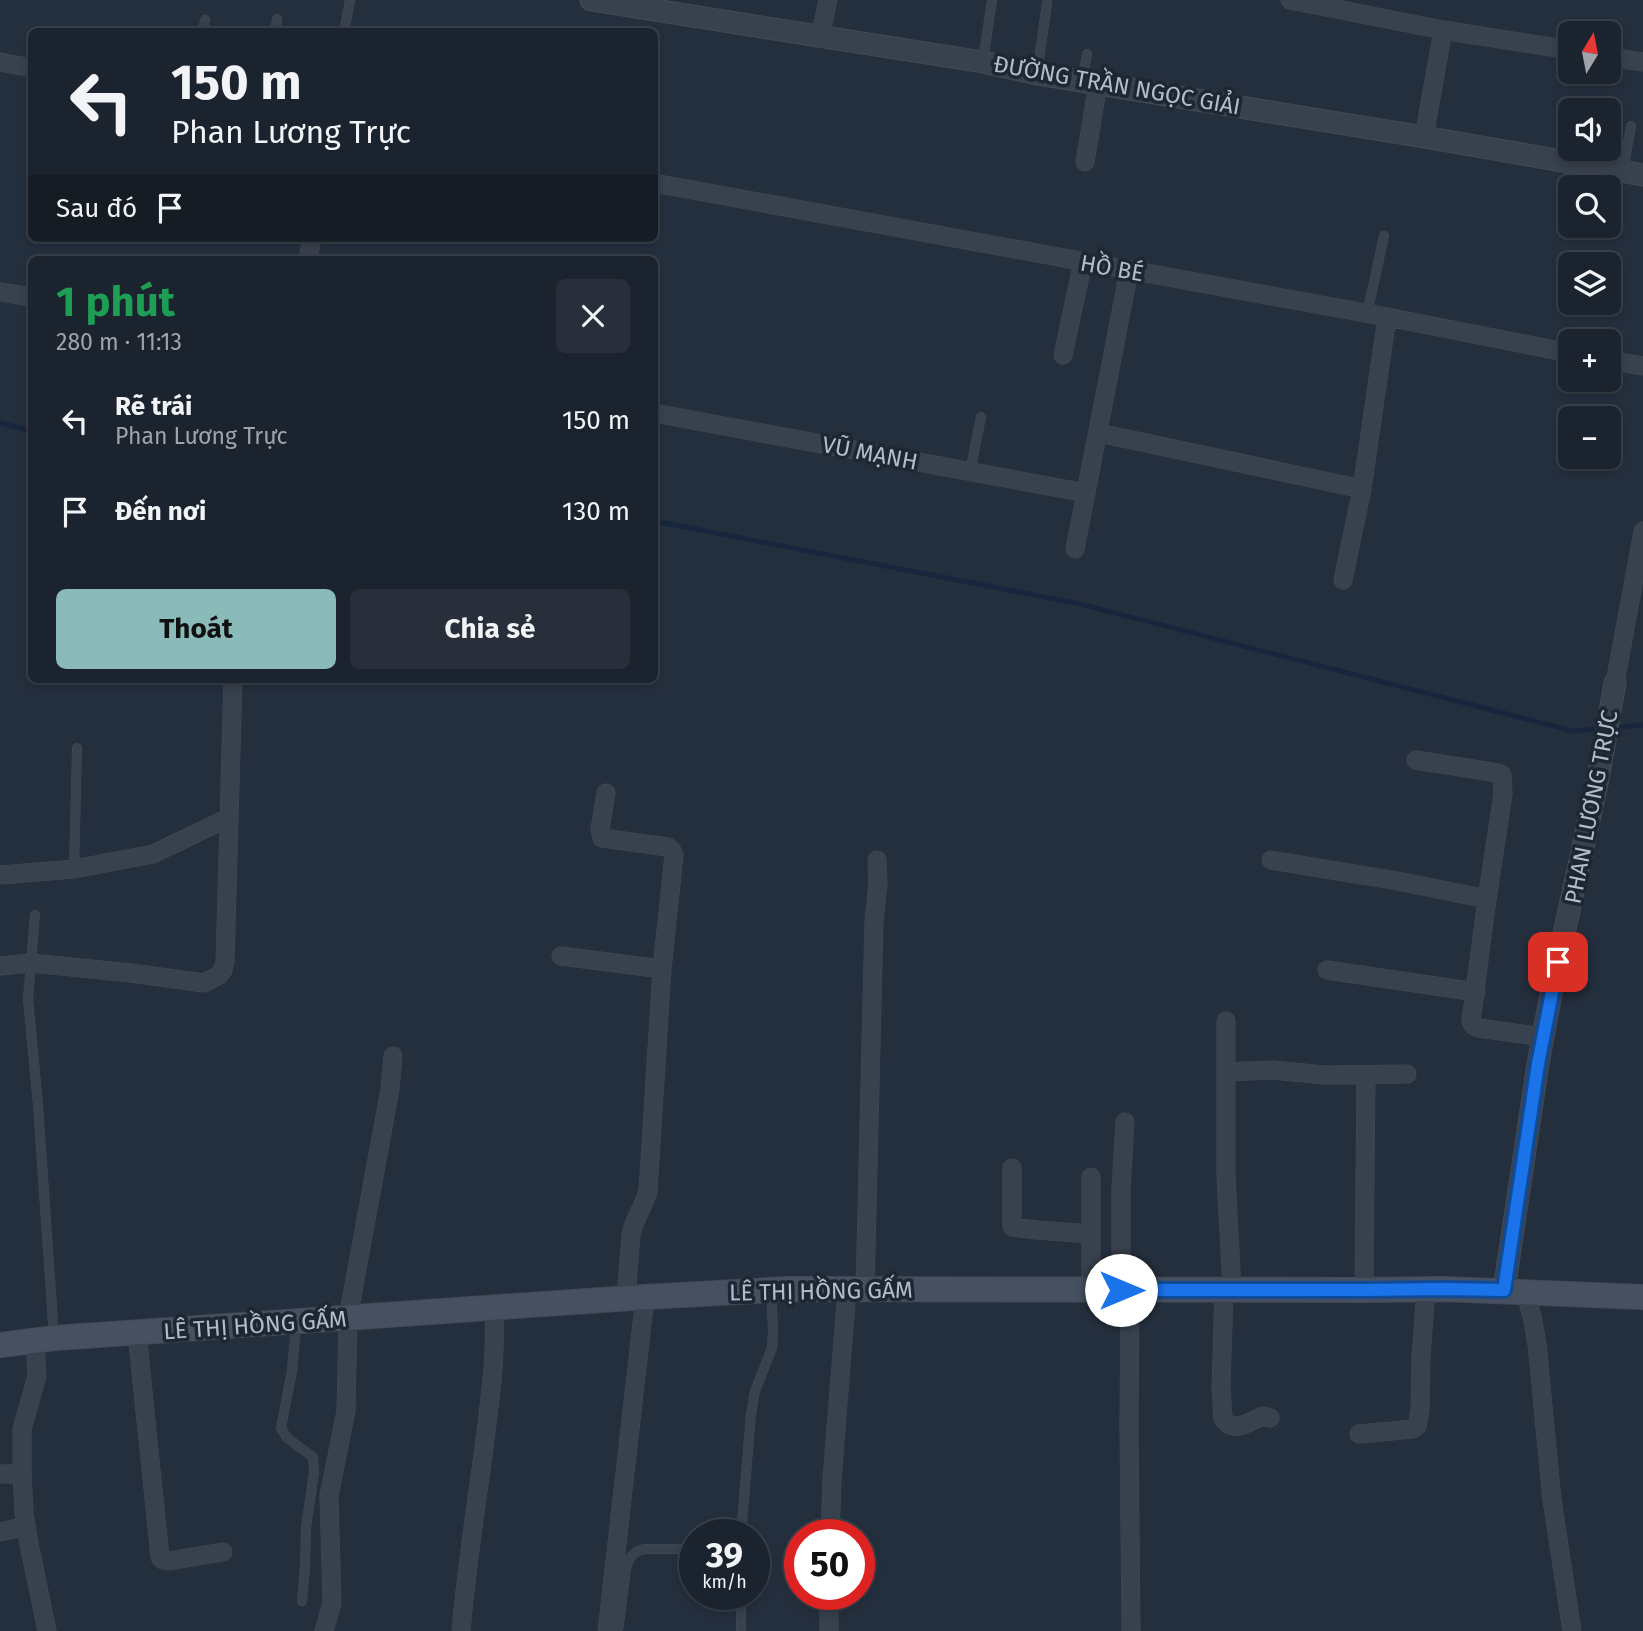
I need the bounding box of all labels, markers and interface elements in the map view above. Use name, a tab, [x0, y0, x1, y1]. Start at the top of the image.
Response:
north arrow	[1558, 21, 1620, 84]
map controls	[1558, 21, 1621, 469]
street label: ĐƯỜNG TRẦN NGỌC GIẢI	[991, 47, 1243, 121]
text: 150 m	[171, 53, 302, 112]
icon: left	[56, 56, 147, 147]
button: sound	[1558, 98, 1621, 161]
text: Phan Lương Trực	[171, 113, 411, 151]
button: search	[1558, 175, 1621, 238]
icon: arrive	[151, 189, 189, 227]
text: Sau đó	[56, 193, 137, 224]
street label: HỒ BÉ	[1078, 245, 1147, 287]
button: layers	[1558, 252, 1621, 315]
text: 1 phút	[56, 277, 175, 327]
button: close	[556, 279, 630, 353]
text: 280 m · 11:13	[56, 328, 182, 356]
button: +	[1558, 329, 1621, 392]
text: Rẽ trái	[115, 391, 192, 422]
icon: left	[56, 402, 94, 440]
text: 150 m	[562, 405, 630, 436]
button: −	[1558, 406, 1621, 469]
text: Phan Lương Trực	[115, 422, 288, 450]
street label: VŨ MẠNH	[820, 430, 920, 476]
icon: arrive	[56, 493, 94, 531]
text: Đến nơi	[115, 496, 206, 527]
text: 130 m	[562, 496, 630, 527]
button: Thoát	[56, 589, 336, 669]
button: Chia sẻ	[350, 589, 630, 669]
street label: PHAN LƯƠNG TRỰC	[1558, 708, 1624, 906]
pin	[1528, 932, 1588, 992]
icon: arrive	[1539, 943, 1577, 981]
position arrow	[1084, 1253, 1158, 1327]
street label: LÊ THỊ HỒNG GẤM	[729, 1271, 913, 1307]
street label: LÊ THỊ HỒNG GẤM	[162, 1301, 348, 1345]
speed limit sign: 50	[784, 1519, 875, 1610]
text: 39	[706, 1534, 743, 1576]
text: km/h	[702, 1571, 747, 1593]

